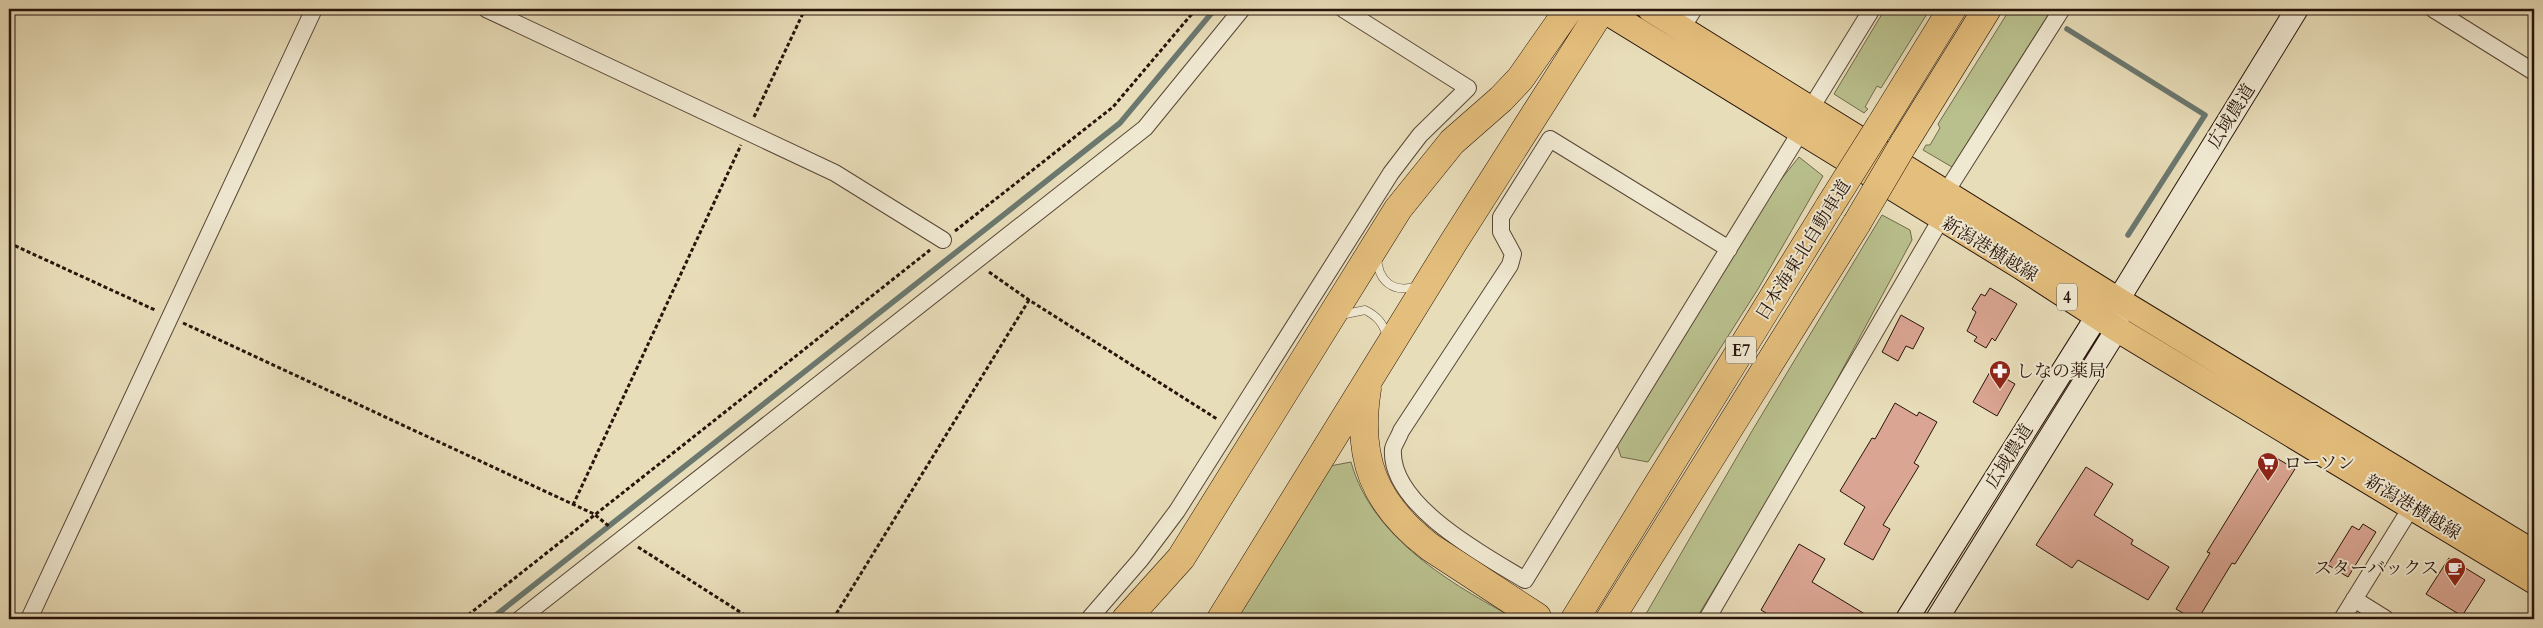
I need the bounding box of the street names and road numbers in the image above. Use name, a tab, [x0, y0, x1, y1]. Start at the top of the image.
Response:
street label: 広域農道	[2202, 79, 2261, 153]
street label: 日本海東北自動車道	[1750, 175, 1857, 326]
street label: 新潟港横越線	[1937, 211, 2042, 288]
road number: 4	[2057, 284, 2077, 310]
road number: E7	[1726, 336, 1756, 364]
street label: 広域農道	[1980, 419, 2039, 493]
street label: 新潟港横越線	[2360, 469, 2465, 546]

